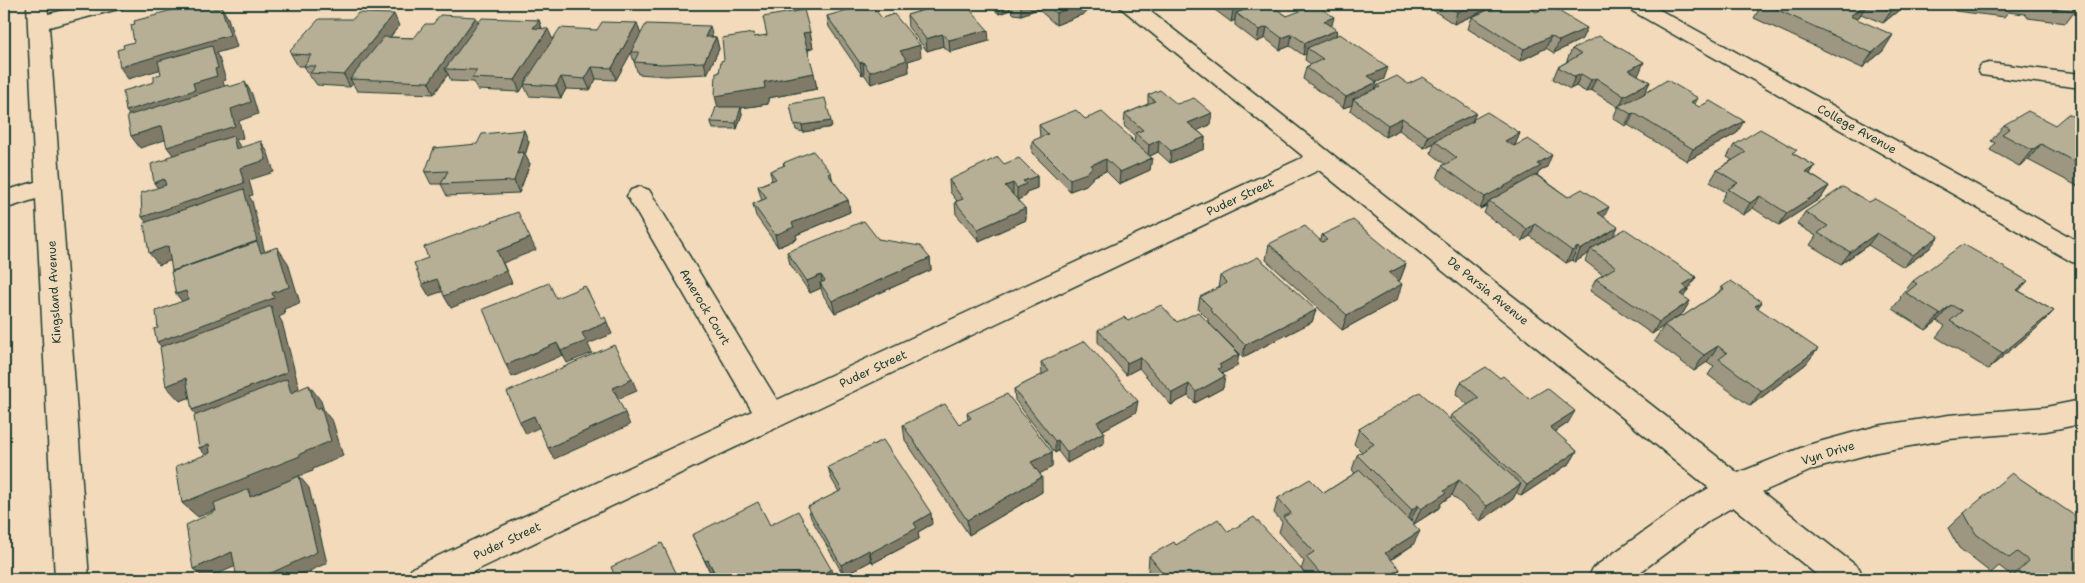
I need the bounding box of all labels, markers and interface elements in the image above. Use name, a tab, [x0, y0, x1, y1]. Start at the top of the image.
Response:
street label: College Avenue	[1814, 101, 1900, 158]
street label: Puder Street	[1204, 174, 1276, 220]
street label: Kingsland Avenue	[43, 240, 65, 344]
street label: De Parsia Avenue	[1444, 253, 1532, 329]
street label: Amerock Court	[676, 266, 734, 348]
street label: Puder Street	[837, 346, 909, 392]
street label: Vyn Drive	[1799, 437, 1857, 469]
street label: Puder Street	[471, 518, 543, 564]

